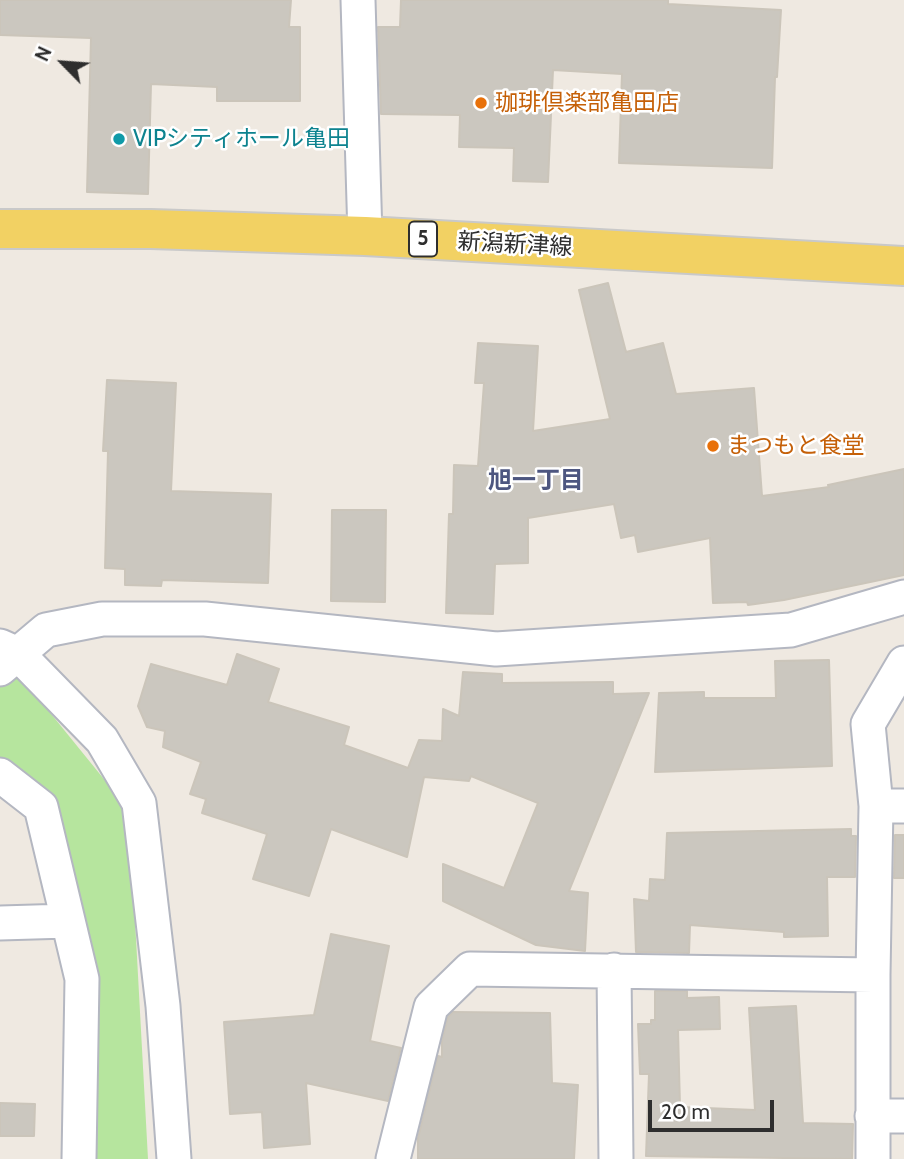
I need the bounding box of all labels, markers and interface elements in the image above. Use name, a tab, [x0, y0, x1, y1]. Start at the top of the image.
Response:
north arrow	[28, 28, 98, 98]
text: N	[30, 43, 57, 65]
place label: 珈琲倶楽部亀田店	[495, 89, 679, 117]
marker: 珈琲倶楽部亀田店	[473, 95, 489, 111]
place label: VIPシティホール亀田	[133, 125, 350, 153]
marker: VIPシティホール亀田	[111, 131, 127, 147]
road number: 5	[409, 222, 437, 256]
street label: 新潟新津線	[457, 228, 573, 262]
place label: まつもと食堂	[727, 432, 865, 460]
marker: まつもと食堂	[705, 438, 721, 454]
district label: 旭一丁目	[488, 467, 584, 495]
scale bar	[652, 1086, 778, 1130]
text: 20 m	[661, 1099, 710, 1124]

